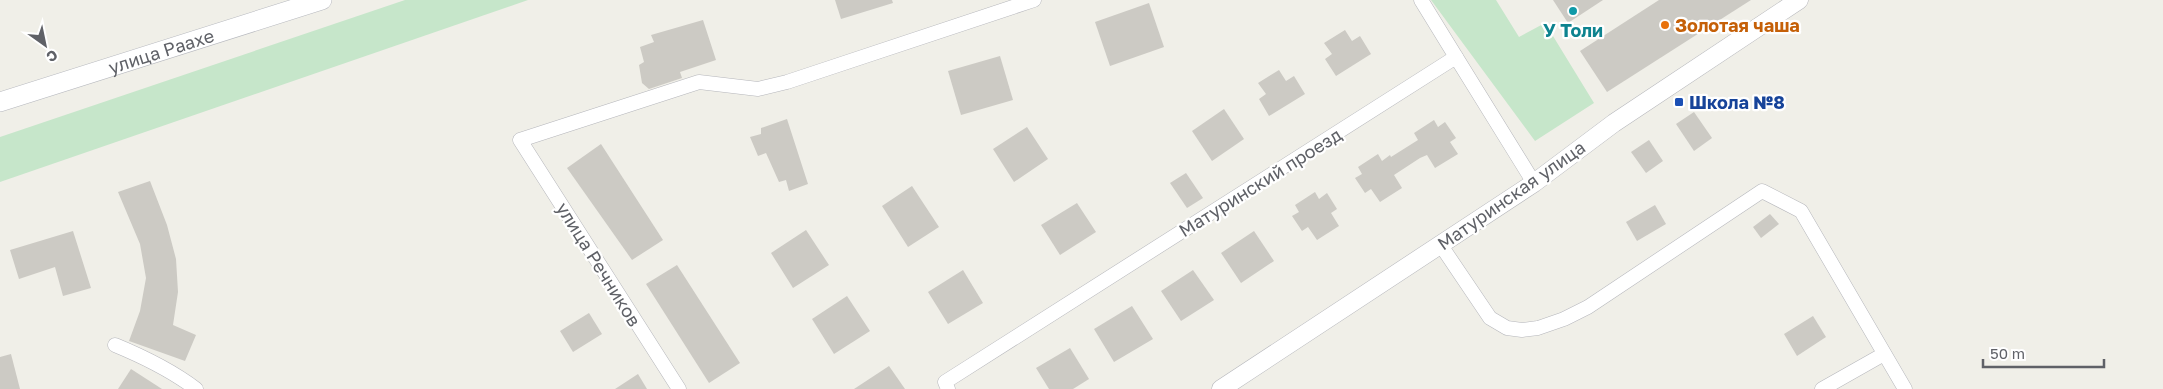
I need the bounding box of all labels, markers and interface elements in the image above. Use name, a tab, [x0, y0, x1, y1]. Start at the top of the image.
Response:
marker: У Толи	[1567, 5, 1579, 17]
place label: Золотая чаша	[1675, 14, 1800, 36]
place label: У Толи	[1543, 19, 1603, 41]
marker: Золотая чаша	[1659, 19, 1671, 31]
north arrow	[20, 20, 70, 70]
street label: улица Раахе	[106, 24, 217, 78]
text: С	[44, 46, 61, 66]
place label: Школа №8	[1689, 91, 1785, 113]
marker: Школа №8	[1673, 96, 1685, 108]
street label: Матуринский проезд	[1175, 123, 1346, 241]
street label: Матуринская улица	[1433, 136, 1589, 254]
street label: улица Речников	[552, 198, 646, 330]
scale bar	[1983, 336, 2104, 368]
text: 50 m	[1990, 344, 2025, 362]

